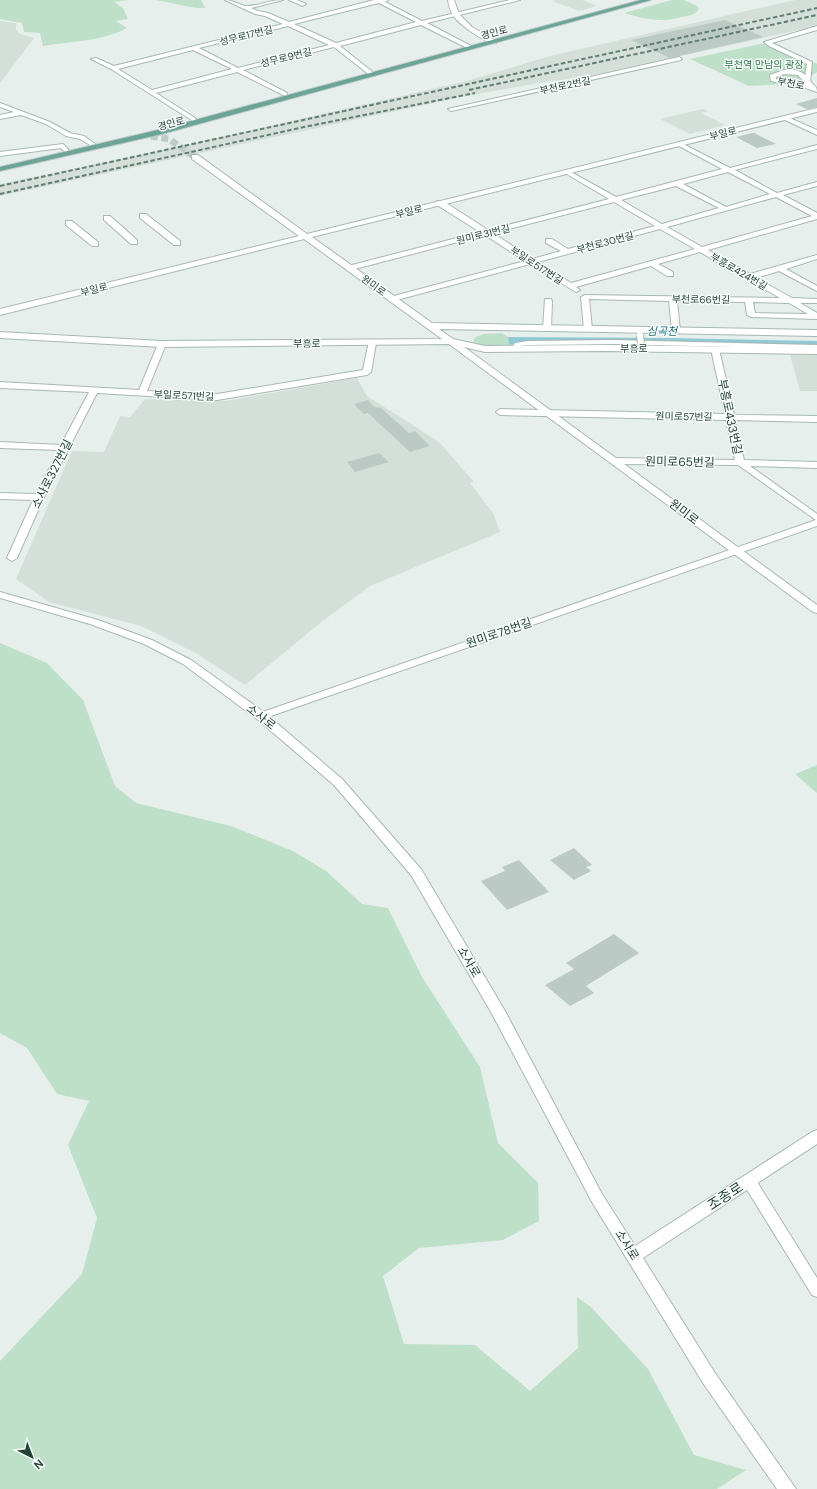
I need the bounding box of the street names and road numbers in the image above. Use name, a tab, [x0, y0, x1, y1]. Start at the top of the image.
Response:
street label: 성무로17번길	[218, 23, 274, 48]
street label: 경인로	[479, 23, 509, 42]
street label: 성무로9번길	[259, 45, 313, 70]
street label: 부천로2번길	[538, 74, 592, 97]
street label: 부천로	[776, 74, 806, 93]
street label: 경인로	[156, 114, 186, 133]
street label: 부일로	[708, 124, 738, 143]
street label: 부일로	[394, 202, 424, 221]
street label: 원미로31번길	[455, 222, 511, 247]
street label: 부천로30번길	[575, 229, 635, 256]
street label: 부일로517번길	[508, 243, 566, 287]
street label: 부흥로424번길	[708, 250, 770, 293]
street label: 원미로	[359, 272, 389, 299]
street label: 부일로	[79, 280, 109, 299]
street label: 부천로66번길	[672, 292, 730, 307]
street label: 부흥로	[293, 337, 321, 350]
street label: 부흥로	[620, 342, 648, 355]
street label: 부흥로433번길	[714, 378, 746, 456]
street label: 부일로571번길	[153, 387, 214, 404]
street label: 원미로57번길	[655, 410, 713, 423]
street label: 소사로327번길	[28, 437, 76, 511]
street label: 원미로65번길	[645, 453, 715, 471]
street label: 원미로	[666, 496, 702, 528]
street label: 원미로78번길	[464, 614, 534, 652]
street label: 소사로	[243, 700, 279, 734]
street label: 소사로	[454, 944, 484, 980]
street label: 조종로	[704, 1178, 746, 1214]
street label: 소사로	[611, 1227, 643, 1263]

